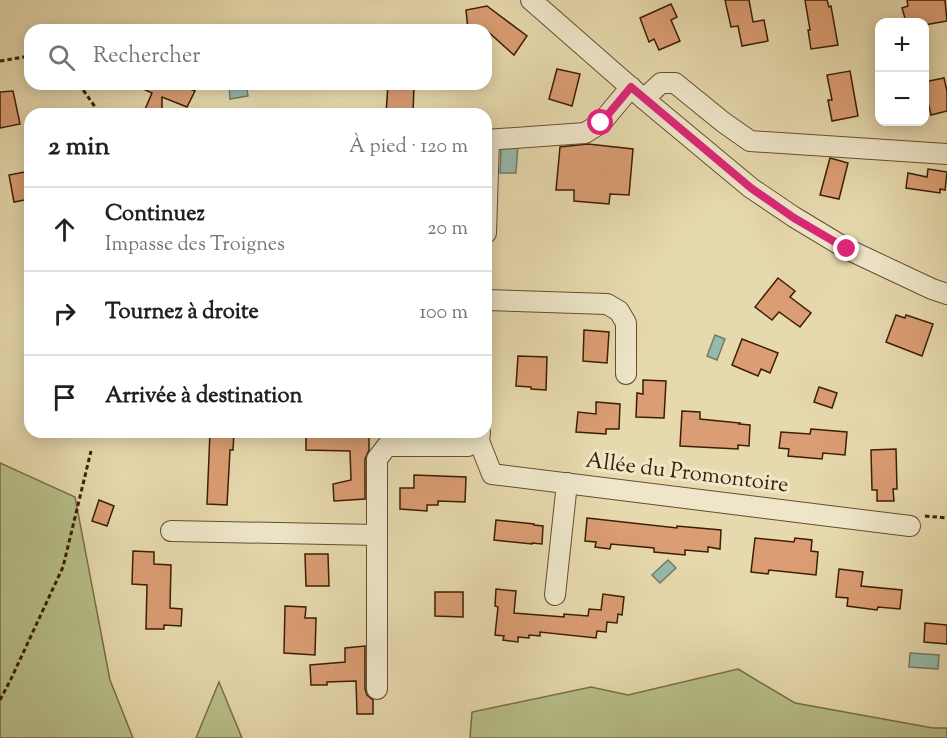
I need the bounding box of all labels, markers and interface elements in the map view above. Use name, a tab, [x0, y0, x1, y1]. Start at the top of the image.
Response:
map controls	[875, 18, 929, 126]
button: +	[875, 18, 929, 72]
search box	[24, 24, 492, 90]
icon: search	[45, 41, 78, 74]
text: Rechercher	[93, 41, 200, 73]
button: −	[875, 72, 929, 126]
route start	[587, 109, 613, 135]
text: 2 min	[48, 129, 110, 166]
text: À pied · 120 m	[349, 133, 468, 162]
text: Continuez	[105, 199, 205, 231]
icon: ahead	[48, 213, 81, 246]
text: 20 m	[427, 215, 468, 244]
text: Impasse des Troignes	[105, 231, 285, 260]
route end	[833, 235, 859, 261]
icon: right	[48, 297, 81, 330]
text: Tournez à droite	[105, 297, 259, 329]
text: 100 m	[419, 299, 468, 328]
icon: arrive	[48, 381, 81, 414]
text: Arrivée à destination	[105, 381, 302, 413]
street label: Allée du Promontoire	[584, 446, 790, 502]

